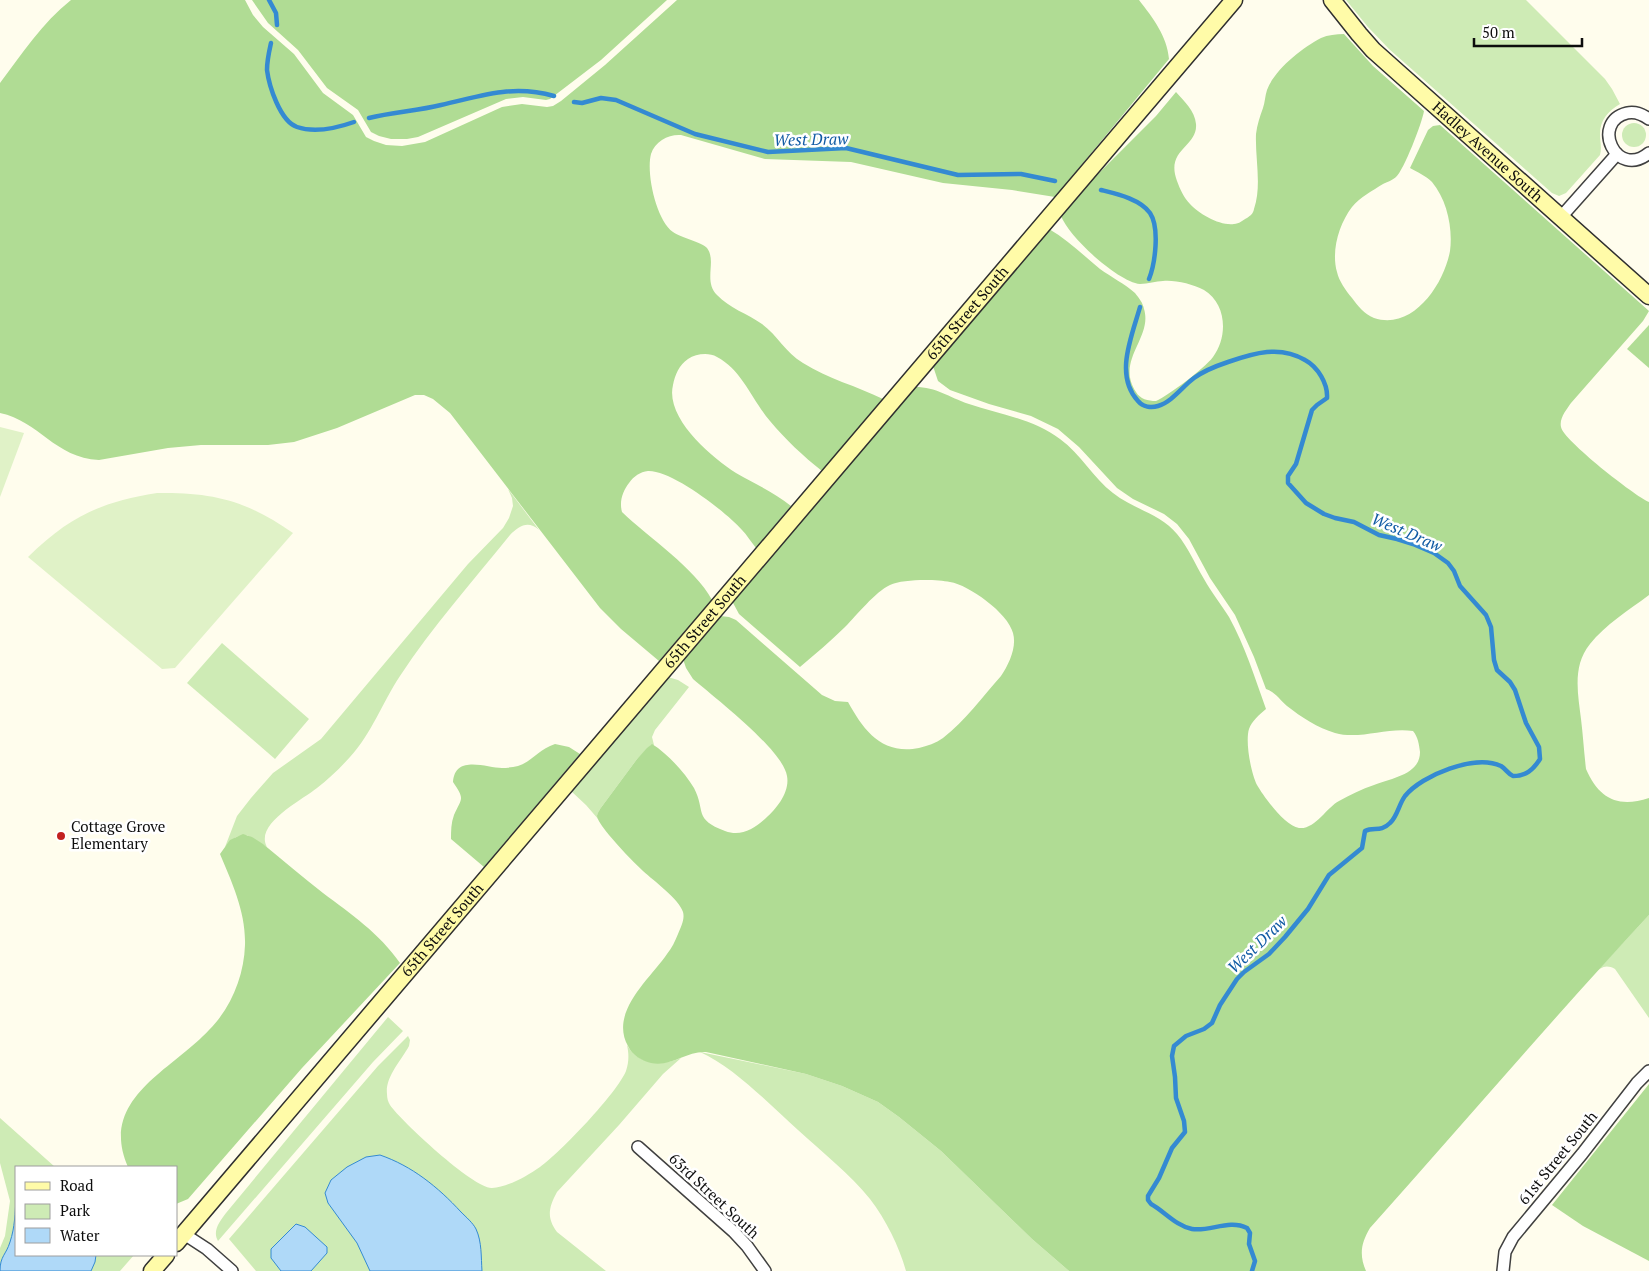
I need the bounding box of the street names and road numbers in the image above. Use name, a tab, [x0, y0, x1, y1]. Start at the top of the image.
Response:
street label: Hadley Avenue South	[1429, 97, 1548, 206]
street label: 65th Street South	[921, 261, 1012, 364]
street label: 65th Street South	[659, 570, 750, 672]
street label: 65th Street South	[396, 878, 487, 980]
street label: 61st Street South	[1513, 1106, 1601, 1208]
street label: 63rd Street South	[665, 1148, 764, 1243]

